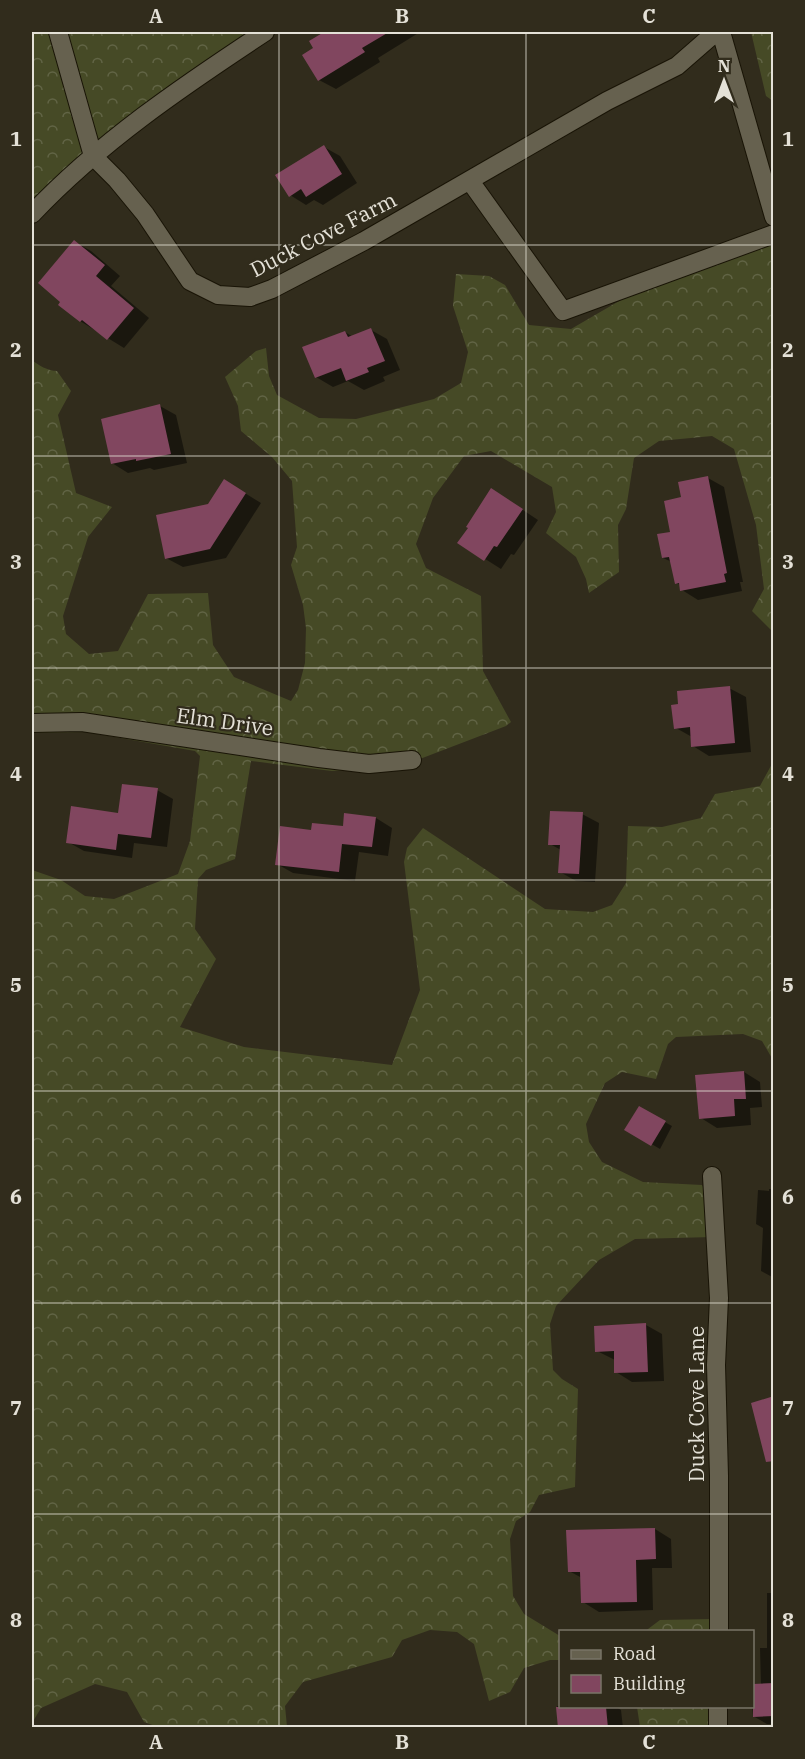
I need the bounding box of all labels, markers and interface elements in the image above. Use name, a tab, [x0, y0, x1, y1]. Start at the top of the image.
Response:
text: A	[149, 2, 163, 29]
text: B	[395, 2, 409, 29]
text: C	[642, 2, 656, 29]
north arrow	[694, 51, 754, 111]
text: N	[718, 56, 730, 76]
text: 1	[10, 125, 22, 152]
text: 1	[782, 125, 794, 152]
street label: Duck Cove Farm	[245, 185, 401, 283]
text: 2	[10, 336, 22, 363]
text: 2	[782, 336, 794, 363]
text: 3	[10, 548, 22, 575]
text: 3	[782, 548, 794, 575]
street label: Elm Drive	[175, 700, 275, 742]
text: 4	[10, 760, 22, 787]
text: 4	[782, 760, 794, 787]
text: 5	[10, 971, 22, 998]
text: 5	[782, 971, 794, 998]
text: 6	[10, 1183, 22, 1210]
text: 6	[782, 1183, 794, 1210]
street label: Duck Cove Lane	[682, 1326, 710, 1482]
text: 7	[10, 1394, 22, 1421]
text: 7	[782, 1394, 794, 1421]
text: 8	[10, 1606, 22, 1633]
text: 8	[782, 1606, 794, 1633]
legend	[559, 1630, 754, 1708]
text: Road	[613, 1642, 656, 1665]
text: Building	[613, 1672, 685, 1695]
text: A	[149, 1728, 163, 1755]
text: B	[395, 1728, 409, 1755]
text: C	[642, 1728, 656, 1755]

